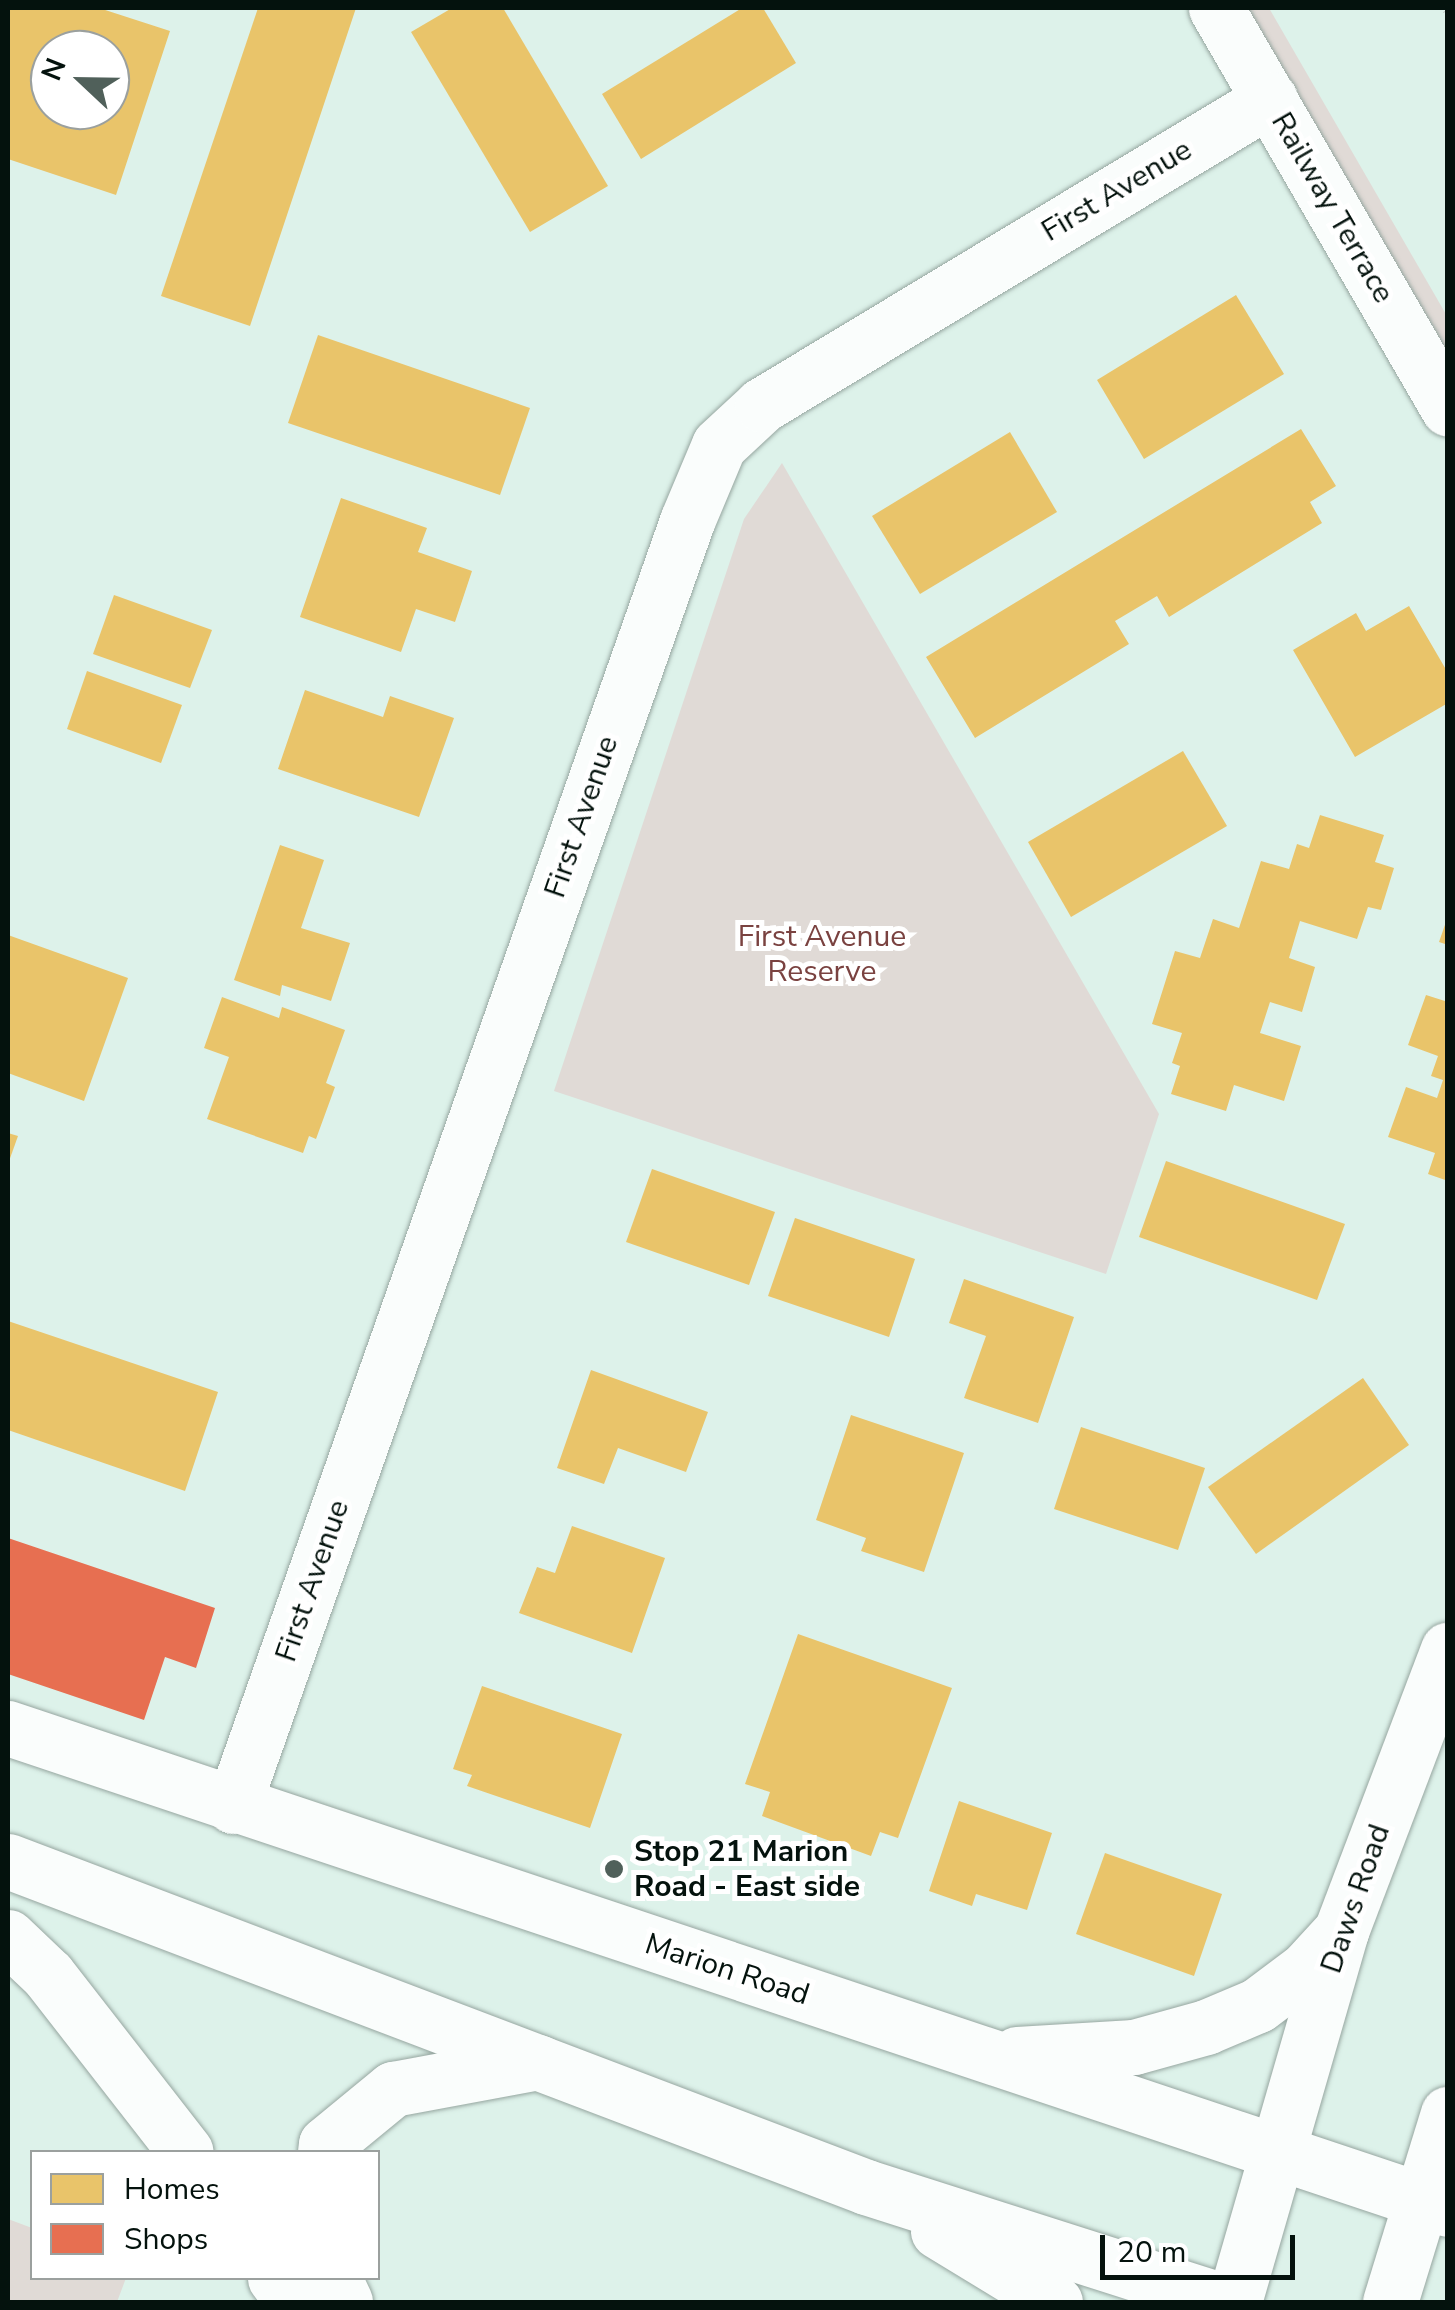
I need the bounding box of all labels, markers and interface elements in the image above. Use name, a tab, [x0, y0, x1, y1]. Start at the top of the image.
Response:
north arrow	[30, 30, 130, 130]
text: N	[32, 53, 76, 86]
street label: Railway Terrace	[1263, 106, 1401, 310]
street label: First Avenue	[1035, 132, 1199, 250]
street label: First Avenue	[538, 731, 626, 903]
park label: First Avenue Reserve	[738, 919, 906, 990]
street label: First Avenue	[269, 1495, 357, 1667]
street label: Daws Road	[1314, 1820, 1398, 1978]
place label: Stop 21 Marion Road - East side	[634, 1834, 860, 1904]
marker: Stop 21 Marion Road - East side	[603, 1858, 625, 1880]
street label: Marion Road	[640, 1927, 814, 2013]
legend	[30, 2150, 380, 2280]
text: Homes	[124, 2169, 220, 2210]
scale bar	[1105, 2215, 1300, 2277]
text: Shops	[124, 2219, 208, 2260]
text: 20 m	[1117, 2232, 1186, 2273]

